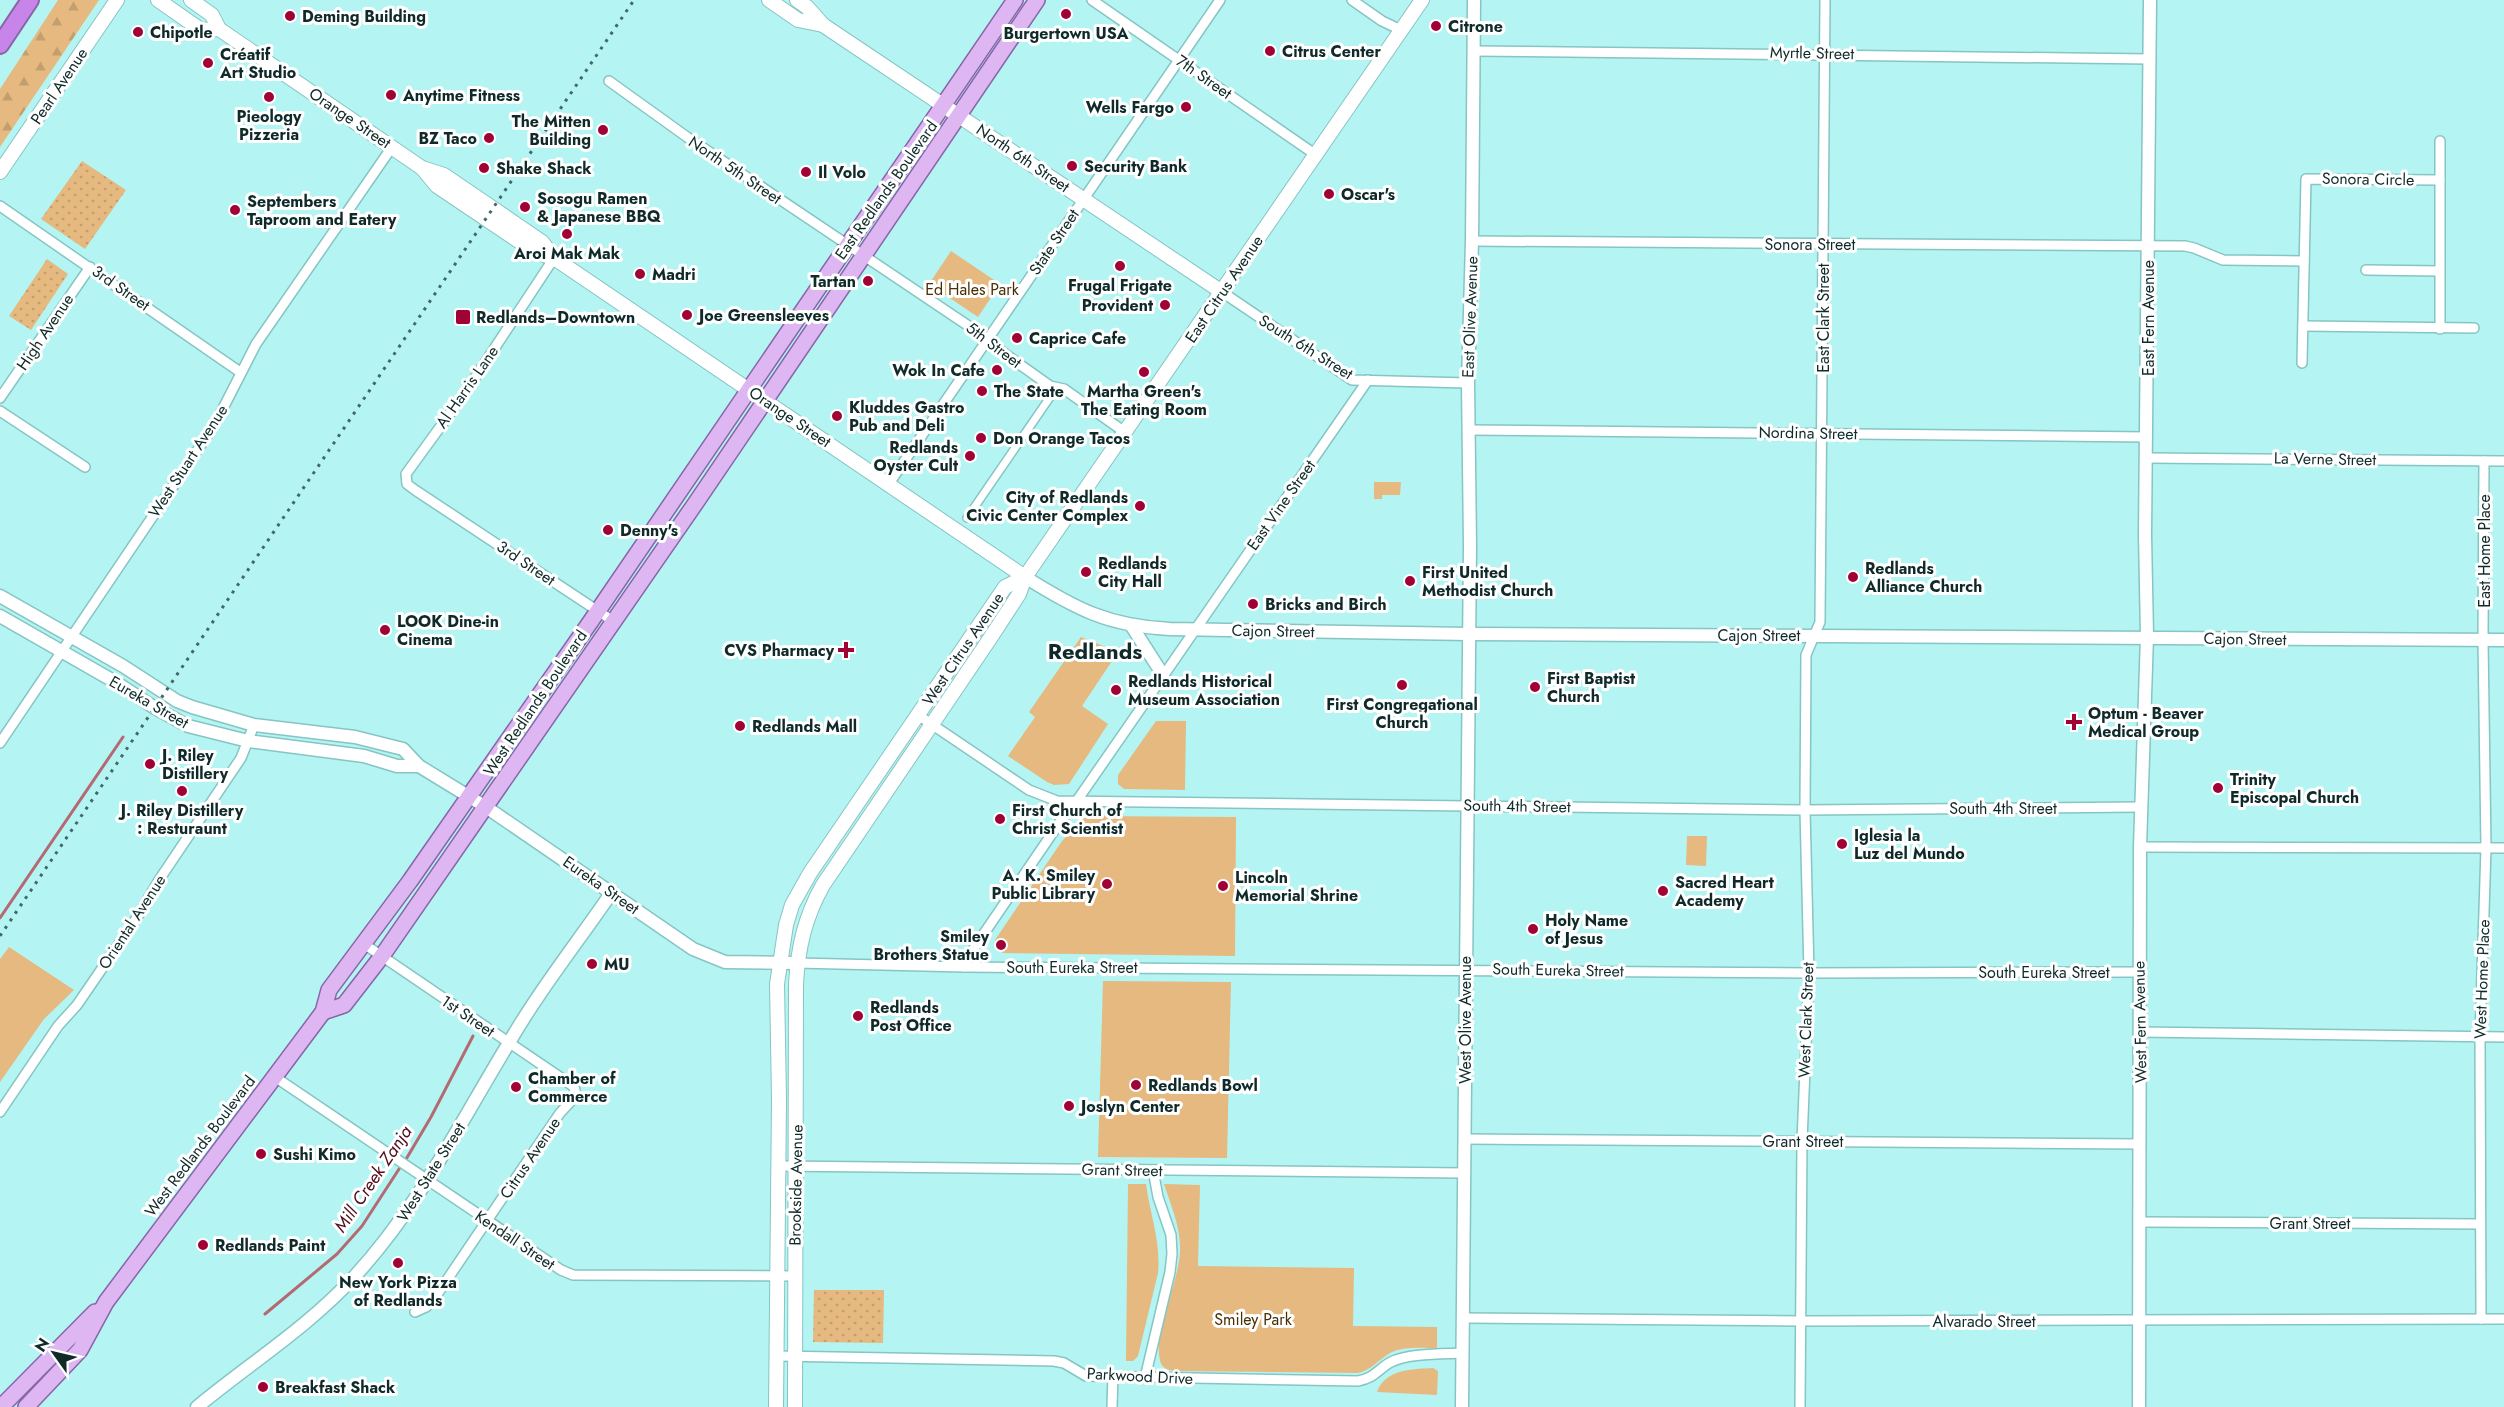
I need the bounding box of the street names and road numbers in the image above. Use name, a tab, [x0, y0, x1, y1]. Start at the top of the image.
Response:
street label: Myrtle Street	[1770, 41, 1854, 65]
street label: Pearl Avenue	[25, 43, 93, 129]
street label: 7th Street	[1171, 49, 1237, 105]
street label: Orange Street	[304, 82, 396, 154]
street label: East Redlands Boulevard	[829, 116, 943, 264]
street label: North 6th Street	[972, 118, 1074, 198]
street label: North 5th Street	[684, 130, 786, 210]
street label: Sonora Circle	[2322, 167, 2414, 191]
street label: State Street	[1023, 204, 1085, 280]
street label: East Citrus Avenue	[1179, 231, 1269, 347]
street label: Sonora Street	[1765, 233, 1856, 256]
street label: East Olive Avenue	[1456, 256, 1484, 378]
street label: 3rd Street	[87, 260, 155, 317]
street label: East Fern Avenue	[2137, 260, 2160, 376]
street label: East Clark Street	[1812, 263, 1835, 373]
street label: High Avenue	[11, 289, 79, 375]
street label: South 6th Street	[1254, 309, 1358, 385]
street label: 5th Street	[961, 316, 1027, 374]
street label: Al Harris Lane	[430, 341, 504, 433]
street label: Orange Street	[744, 381, 836, 453]
street label: West Stuart Avenue	[143, 400, 233, 522]
street label: Nordina Street	[1758, 421, 1858, 445]
street label: La Verne Street	[2274, 447, 2377, 471]
street label: East Vine Street	[1241, 455, 1321, 555]
street label: East Home Place	[2473, 494, 2496, 608]
street label: 3rd Street	[492, 535, 560, 591]
street label: West Citrus Avenue	[917, 588, 1009, 710]
street label: Cajon Street	[1231, 619, 1315, 643]
street label: Cajon Street	[1718, 624, 1801, 647]
street label: West Redlands Boulevard	[478, 625, 592, 781]
street label: Cajon Street	[2203, 627, 2287, 651]
street label: Eureka Street	[105, 670, 193, 734]
street label: South 4th Street	[1463, 794, 1571, 818]
street label: South 4th Street	[1949, 797, 2057, 820]
street label: Eureka Street	[558, 850, 644, 920]
street label: Oriental Avenue	[93, 870, 171, 974]
street label: West Home Place	[2468, 919, 2496, 1039]
street label: South Eureka Street	[1006, 956, 1138, 979]
street label: West Olive Avenue	[1454, 956, 1477, 1084]
street label: South Eureka Street	[1492, 957, 1624, 983]
street label: South Eureka Street	[1978, 961, 2110, 984]
street label: West Fern Avenue	[2127, 961, 2153, 1083]
street label: West Clark Street	[1792, 962, 1820, 1078]
street label: 1st Street	[437, 990, 500, 1043]
street label: West Redlands Boulevard	[139, 1071, 261, 1221]
street label: Citrus Avenue	[494, 1113, 566, 1203]
street label: West State Street	[391, 1118, 471, 1226]
street label: Brookside Avenue	[783, 1124, 809, 1246]
street label: Grant Street	[1763, 1130, 1844, 1153]
street label: Grant Street	[1081, 1158, 1163, 1182]
street label: Kendall Street	[470, 1205, 560, 1275]
street label: Grant Street	[2270, 1212, 2351, 1235]
street label: Alvarado Street	[1933, 1310, 2036, 1333]
street label: Parkwood Drive	[1086, 1362, 1194, 1390]

